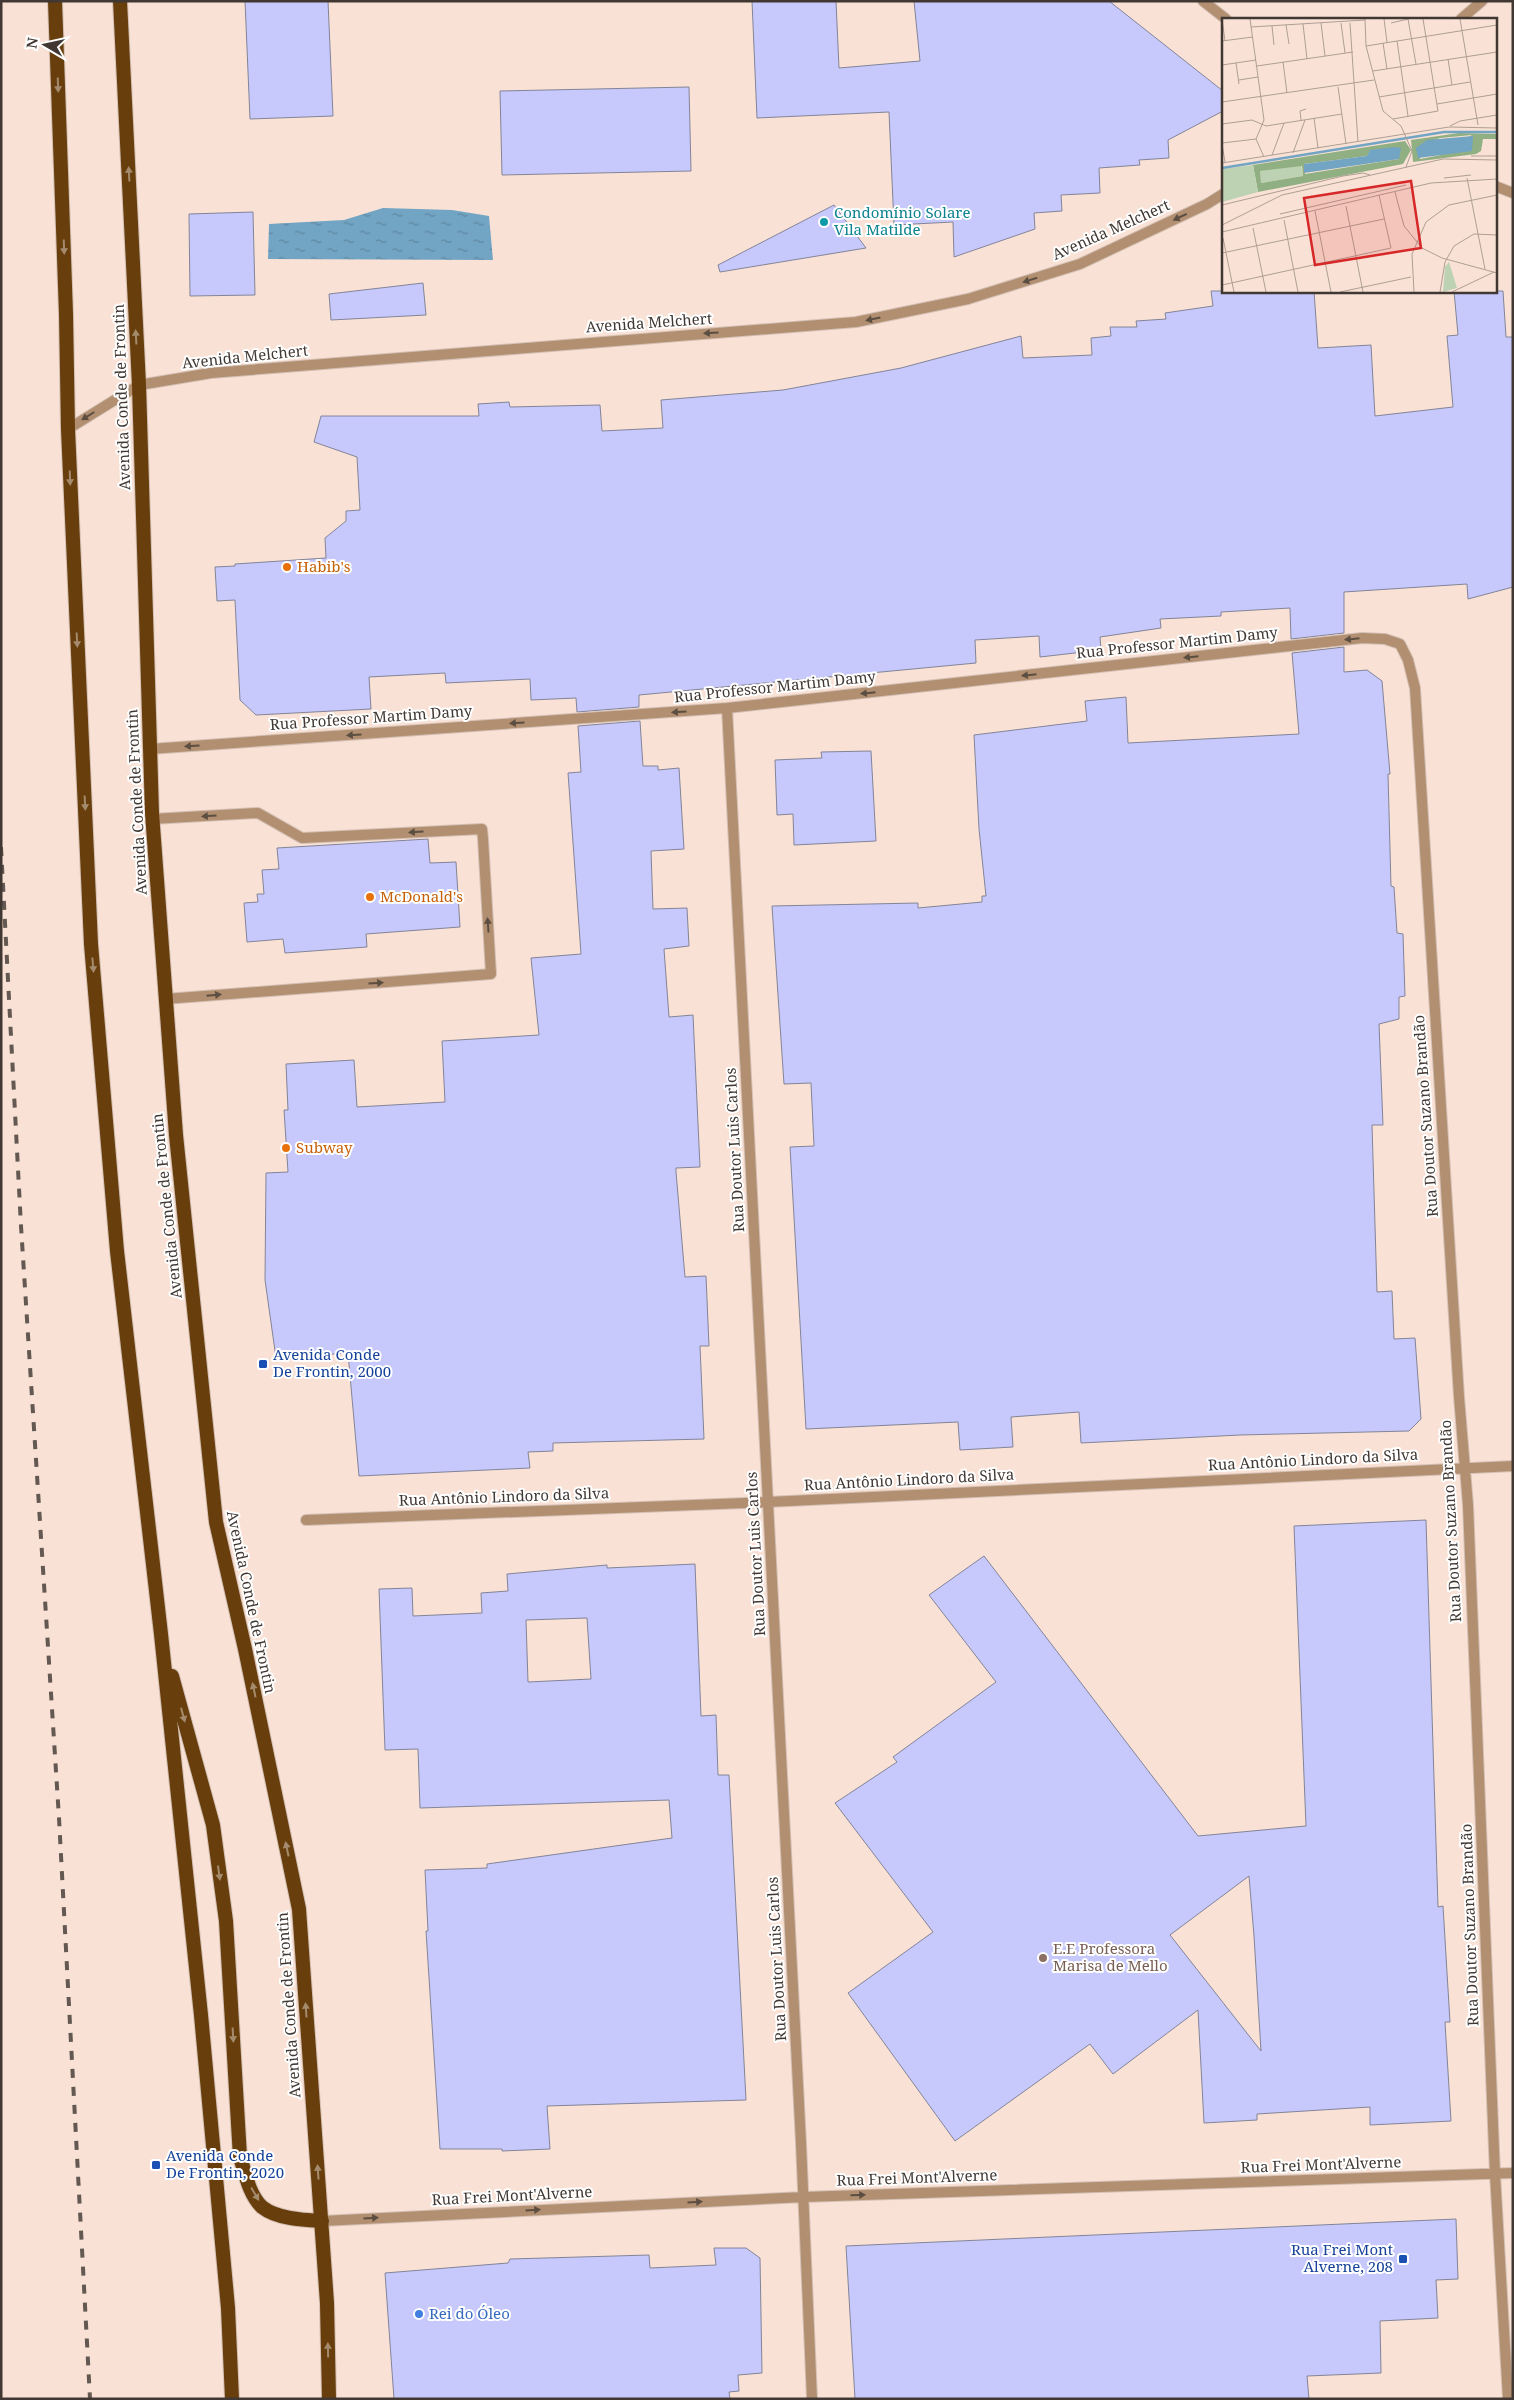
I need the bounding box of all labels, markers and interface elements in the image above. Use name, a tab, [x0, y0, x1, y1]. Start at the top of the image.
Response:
inset map	[1222, 18, 1496, 292]
north arrow	[20, 20, 70, 70]
text: N	[21, 36, 42, 50]
one-way arrow	[54, 77, 62, 93]
one-way arrow	[124, 166, 132, 182]
street label: Avenida Melchert	[1049, 194, 1172, 264]
place label: Condomínio Solare Vila Matilde	[834, 202, 970, 239]
one-way arrow	[1173, 213, 1187, 221]
marker: Condomínio Solare Vila Matilde	[818, 216, 830, 228]
one-way arrow	[60, 240, 68, 256]
one-way arrow	[1023, 276, 1038, 284]
street label: Avenida Conde de Frontin	[108, 303, 134, 490]
street label: Avenida Melchert	[585, 308, 713, 336]
one-way arrow	[864, 315, 880, 323]
one-way arrow	[132, 328, 140, 344]
one-way arrow	[703, 330, 719, 338]
street label: Avenida Melchert	[181, 339, 309, 373]
one-way arrow	[82, 412, 95, 421]
one-way arrow	[66, 470, 74, 486]
place label: Habib's	[297, 556, 351, 576]
marker: Habib's	[281, 561, 293, 573]
street label: Rua Professor Martim Damy	[1075, 621, 1279, 663]
one-way arrow	[73, 633, 81, 649]
one-way arrow	[1344, 635, 1360, 643]
one-way arrow	[1182, 653, 1198, 661]
street label: Rua Professor Martim Damy	[673, 665, 877, 707]
one-way arrow	[1021, 671, 1037, 679]
one-way arrow	[859, 689, 875, 697]
street label: Rua Professor Martim Damy	[269, 700, 473, 734]
street label: Avenida Conde de Frontin	[121, 708, 151, 896]
one-way arrow	[670, 708, 686, 716]
one-way arrow	[508, 720, 524, 728]
one-way arrow	[346, 731, 362, 739]
one-way arrow	[184, 743, 200, 751]
one-way arrow	[81, 795, 89, 811]
one-way arrow	[201, 813, 217, 821]
one-way arrow	[407, 829, 423, 837]
place label: McDonald's	[380, 886, 463, 906]
marker: McDonald's	[364, 891, 376, 903]
one-way arrow	[484, 917, 492, 933]
one-way arrow	[89, 957, 97, 973]
one-way arrow	[368, 978, 384, 986]
one-way arrow	[206, 991, 222, 999]
street label: Rua Doutor Suzano Brandão	[1408, 1014, 1442, 1218]
street label: Rua Doutor Luis Carlos	[720, 1067, 748, 1233]
street label: Avenida Conde de Frontin	[146, 1112, 186, 1300]
place label: Subway	[296, 1137, 353, 1157]
marker: Subway	[280, 1142, 292, 1154]
place label: Avenida Conde De Frontin, 2000	[273, 1344, 391, 1381]
marker: Avenida Conde De Frontin, 2000	[257, 1358, 269, 1370]
street label: Rua Doutor Suzano Brandão	[1435, 1419, 1465, 1623]
street label: Rua Antônio Lindoro da Silva	[1207, 1444, 1419, 1474]
street label: Rua Antônio Lindoro da Silva	[803, 1464, 1015, 1494]
street label: Rua Doutor Luis Carlos	[741, 1471, 769, 1637]
street label: Rua Antônio Lindoro da Silva	[398, 1482, 610, 1510]
street label: Avenida Conde de Frontin	[223, 1509, 281, 1695]
one-way arrow	[249, 1681, 257, 1697]
one-way arrow	[179, 1707, 187, 1722]
street label: Rua Doutor Suzano Brandão	[1455, 1823, 1483, 2027]
one-way arrow	[282, 1841, 290, 1857]
one-way arrow	[216, 1865, 224, 1881]
street label: Rua Doutor Luis Carlos	[762, 1876, 790, 2042]
street label: Avenida Conde de Frontin	[272, 1911, 304, 2099]
place label: E.E Professora Marisa de Mello	[1053, 1938, 1168, 1975]
marker: E.E Professora Marisa de Mello	[1037, 1952, 1049, 1964]
one-way arrow	[302, 2002, 310, 2018]
one-way arrow	[230, 2027, 238, 2043]
place label: Avenida Conde De Frontin, 2020	[166, 2145, 284, 2182]
street label: Rua Frei Mont'Alverne	[1240, 2151, 1402, 2177]
marker: Avenida Conde De Frontin, 2020	[150, 2159, 162, 2171]
one-way arrow	[314, 2164, 322, 2180]
street label: Rua Frei Mont'Alverne	[836, 2164, 998, 2190]
street label: Rua Frei Mont'Alverne	[431, 2181, 593, 2209]
one-way arrow	[250, 2188, 259, 2201]
one-way arrow	[850, 2191, 866, 2199]
one-way arrow	[687, 2198, 703, 2206]
one-way arrow	[525, 2206, 541, 2214]
one-way arrow	[363, 2214, 379, 2222]
place label: Rua Frei Mont Alverne, 208	[1291, 2239, 1393, 2276]
marker: Rua Frei Mont Alverne, 208	[1397, 2253, 1409, 2265]
place label: Rei do Óleo	[429, 2303, 510, 2323]
marker: Rei do Óleo	[413, 2308, 425, 2320]
one-way arrow	[324, 2342, 332, 2358]

